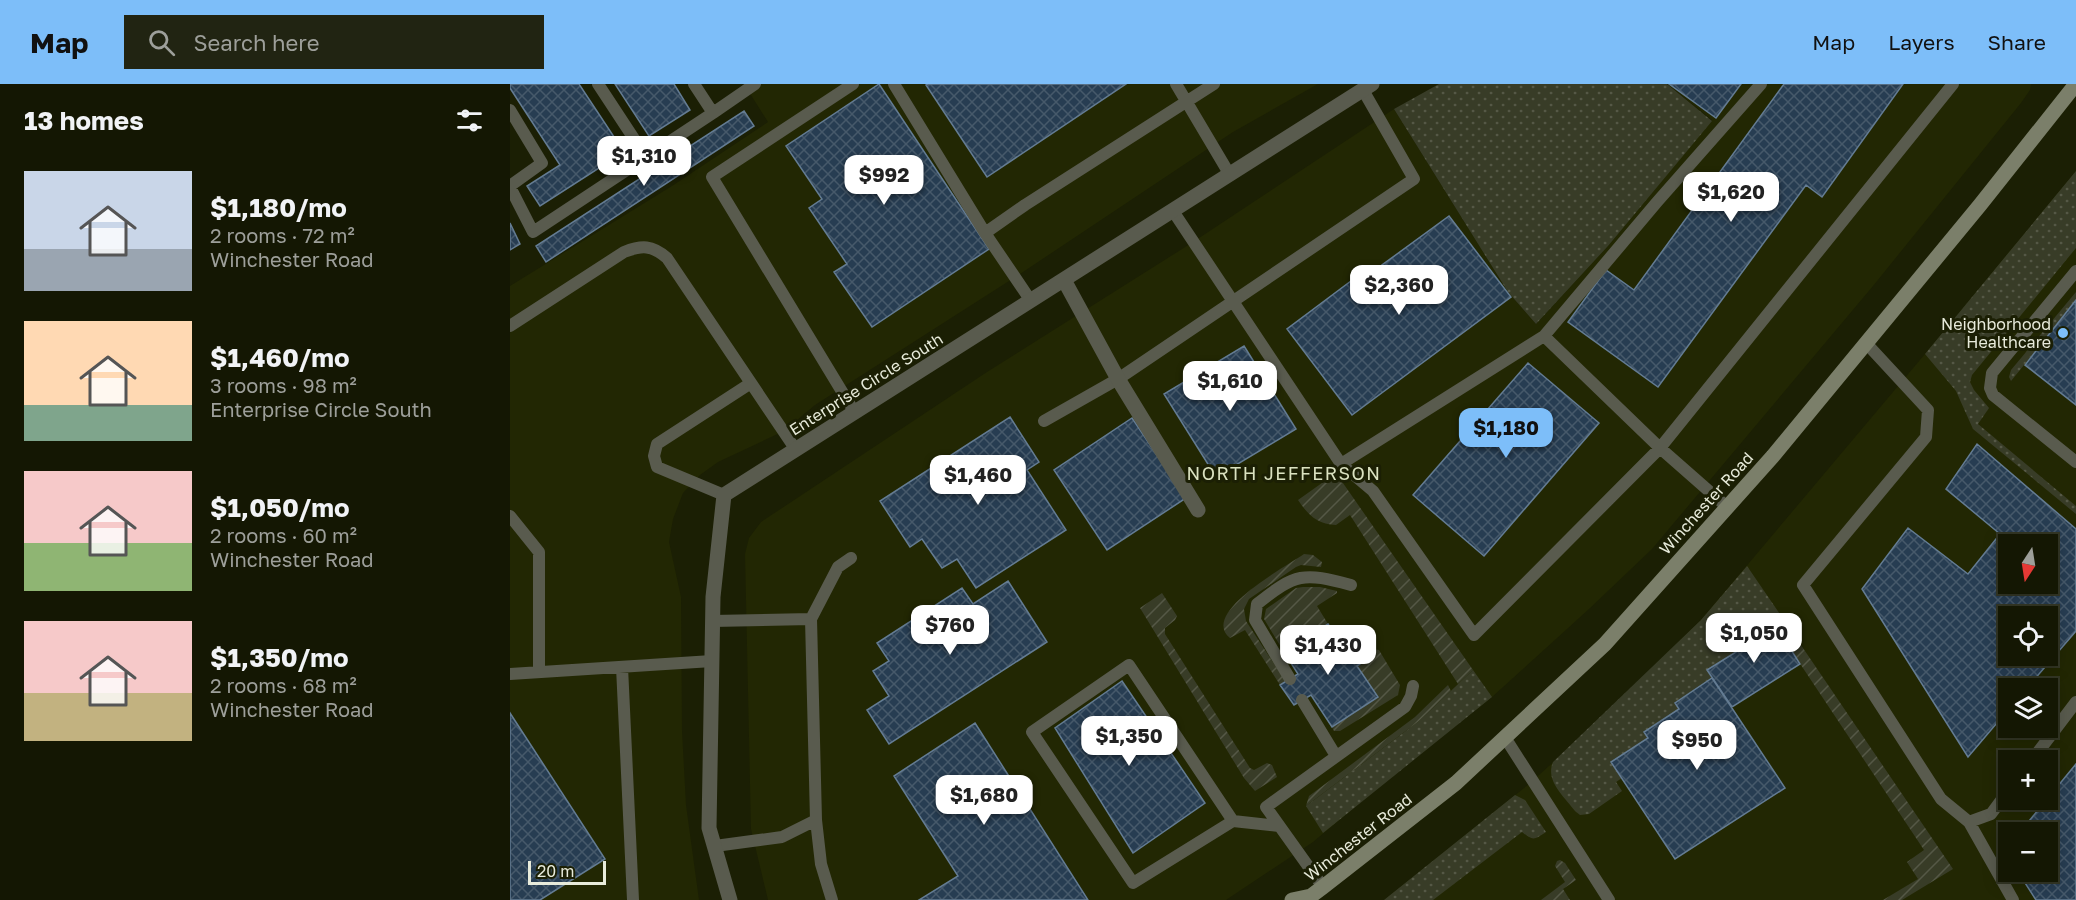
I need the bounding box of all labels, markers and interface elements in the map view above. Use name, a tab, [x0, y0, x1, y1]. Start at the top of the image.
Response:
search box	[124, 15, 544, 69]
text: Map	[30, 26, 88, 59]
icon: search	[145, 26, 178, 59]
text: Search here	[193, 29, 319, 56]
text: Map	[1812, 29, 1855, 55]
text: Layers	[1888, 29, 1955, 55]
text: Share	[1988, 29, 2046, 55]
icon: filters	[453, 104, 486, 137]
text: 13 homes	[24, 105, 144, 136]
pin: $1,310	[595, 136, 693, 187]
text: $1,310	[611, 143, 677, 167]
pin: $992	[848, 155, 920, 206]
text: $992	[859, 162, 910, 186]
pin: $1,620	[1682, 172, 1780, 223]
text: $1,620	[1697, 179, 1765, 203]
text: $1,180/mo	[210, 192, 347, 223]
icon: home	[72, 195, 144, 267]
text: 2 rooms · 72 m²	[210, 223, 355, 247]
text: Winchester Road	[210, 247, 374, 271]
pin: $2,360	[1350, 265, 1448, 316]
text: $2,360	[1364, 272, 1434, 296]
place label: Neighborhood Healthcare	[1941, 314, 2051, 352]
marker: Neighborhood Healthcare	[2056, 326, 2070, 340]
street label: Enterprise Circle South	[785, 328, 947, 440]
text: $1,460/mo	[210, 342, 350, 373]
icon: home	[72, 345, 144, 417]
pin: $1,610	[1181, 361, 1279, 412]
text: $1,610	[1197, 368, 1263, 392]
text: 3 rooms · 98 m²	[210, 373, 357, 397]
text: Enterprise Circle South	[210, 397, 432, 421]
pin: $1,180	[1457, 408, 1555, 459]
text: $1,180	[1473, 415, 1539, 439]
street label: Winchester Road	[1655, 448, 1757, 558]
pin: $1,460	[929, 455, 1027, 506]
text: $1,460	[944, 462, 1012, 486]
district label: NORTH JEFFERSON	[1186, 462, 1382, 484]
text: $1,050/mo	[210, 492, 350, 523]
icon: home	[72, 495, 144, 567]
text: 2 rooms · 60 m²	[210, 523, 357, 547]
north arrow	[1998, 534, 2058, 594]
map controls	[1998, 534, 2058, 882]
text: Winchester Road	[210, 547, 374, 571]
pin: $760	[914, 605, 986, 656]
button: locate	[1998, 606, 2058, 666]
text: $760	[925, 612, 975, 636]
pin: $1,050	[1705, 613, 1803, 664]
text: $1,050	[1720, 620, 1788, 644]
pin: $1,430	[1279, 625, 1377, 676]
text: $1,430	[1294, 632, 1362, 656]
text: $1,350/mo	[210, 642, 349, 673]
icon: home	[72, 645, 144, 717]
text: 2 rooms · 68 m²	[210, 673, 357, 697]
button: layers	[1998, 678, 2058, 738]
text: Winchester Road	[210, 697, 374, 721]
pin: $1,350	[1080, 716, 1178, 767]
pin: $950	[1661, 720, 1733, 771]
text: $1,350	[1095, 723, 1163, 747]
text: $950	[1671, 727, 1723, 751]
button: +	[1998, 750, 2058, 810]
pin: $1,680	[935, 775, 1033, 826]
text: $1,680	[950, 782, 1018, 806]
street label: Winchester Road	[1300, 789, 1416, 885]
button: −	[1998, 822, 2058, 882]
scale bar	[528, 858, 606, 886]
text: 20 m	[537, 861, 574, 881]

